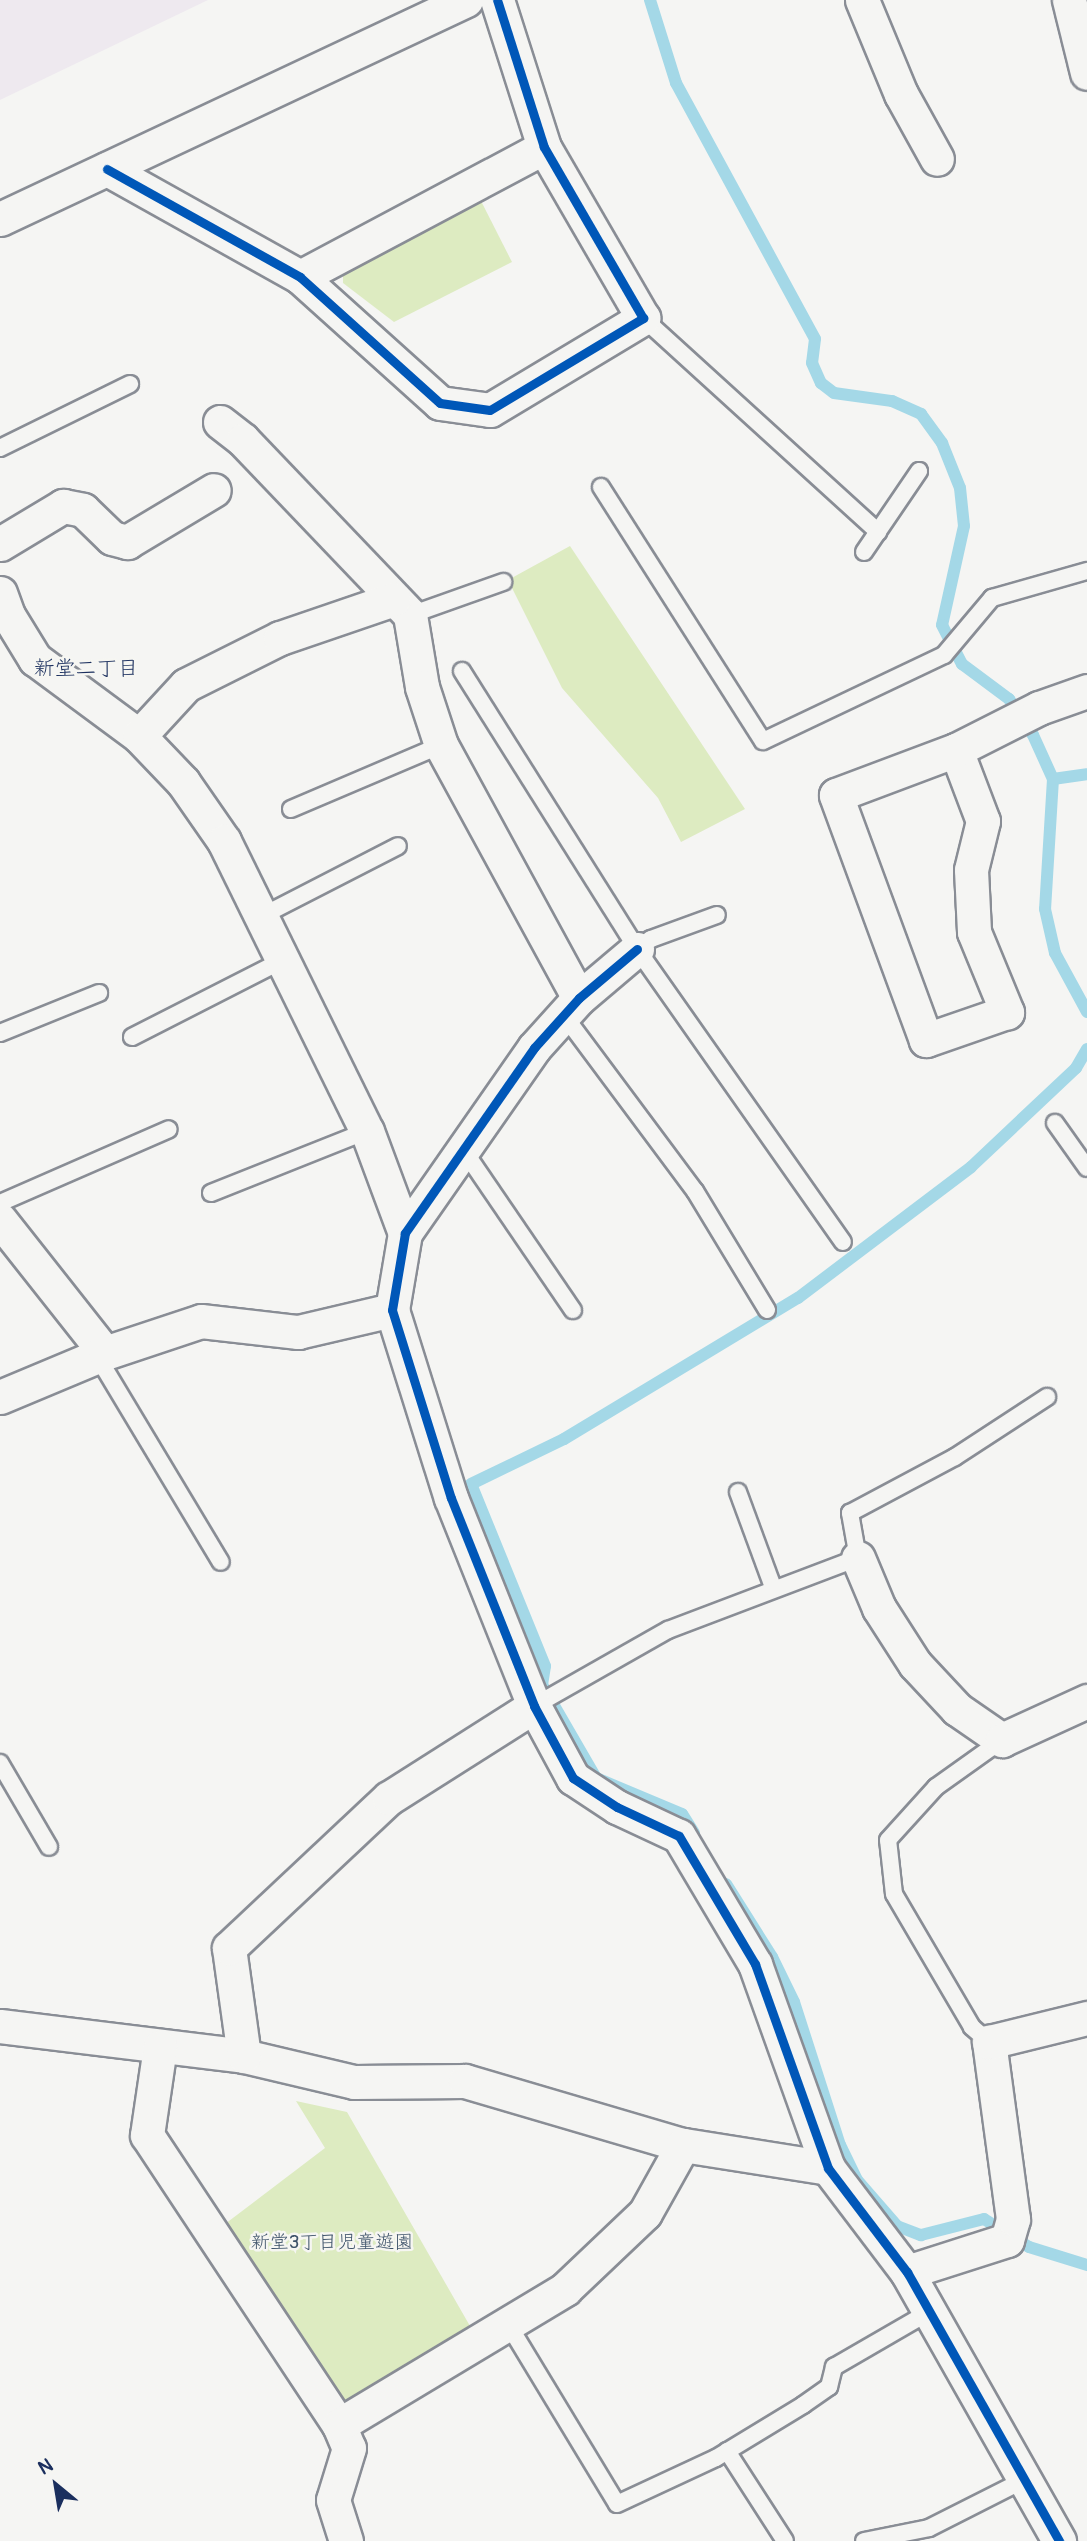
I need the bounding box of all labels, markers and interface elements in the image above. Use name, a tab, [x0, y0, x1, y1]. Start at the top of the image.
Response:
district label: 新堂二丁目	[34, 656, 138, 682]
park label: 新堂3丁目児童遊園	[251, 2232, 413, 2254]
north arrow	[21, 2450, 91, 2520]
text: N	[34, 2453, 57, 2480]

